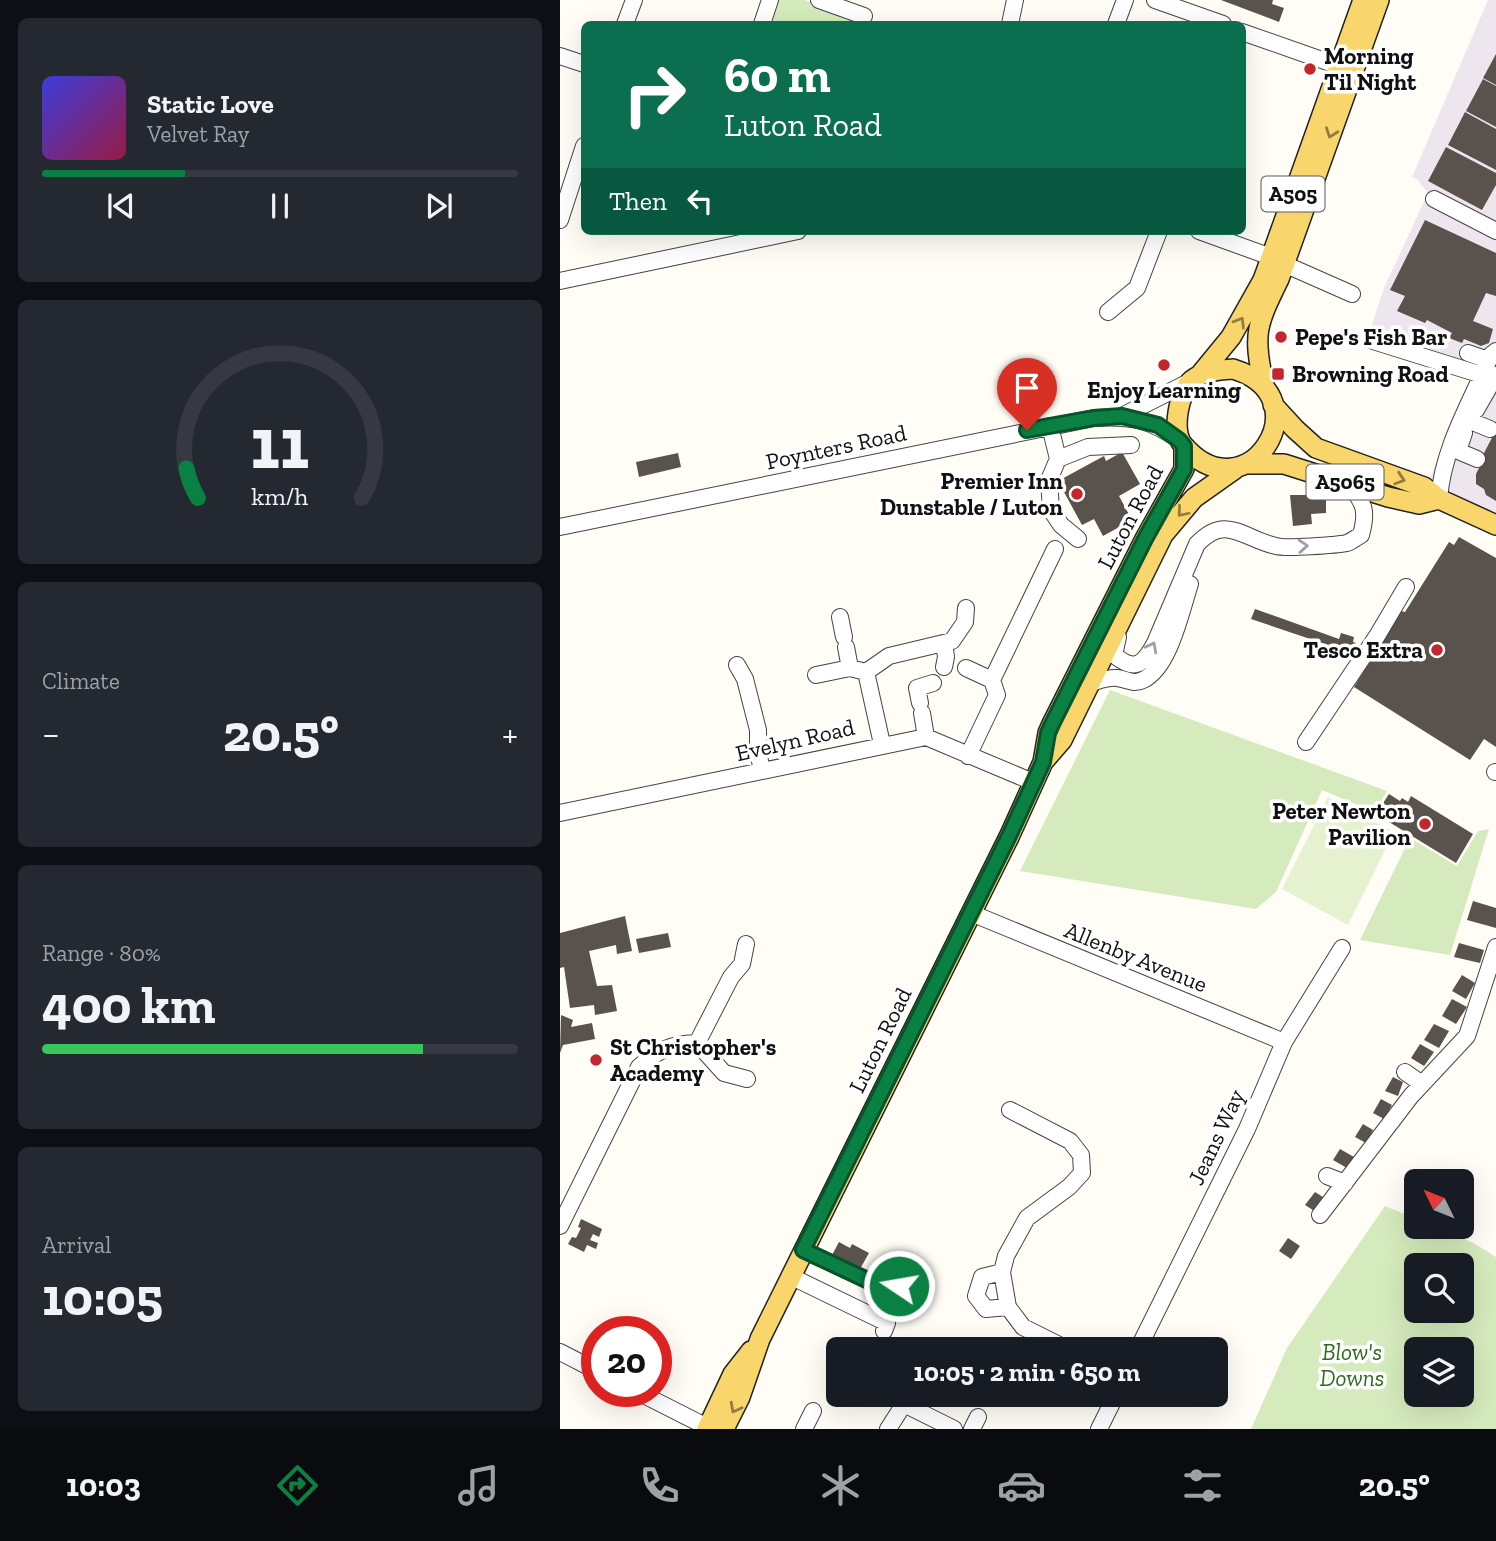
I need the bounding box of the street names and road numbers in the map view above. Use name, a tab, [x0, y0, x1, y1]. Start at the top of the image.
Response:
road number: A505	[1262, 176, 1324, 212]
street label: Poynters Road	[763, 418, 909, 476]
street label: Luton Road	[1091, 460, 1169, 574]
road number: A5065	[1306, 464, 1384, 500]
street label: Evelyn Road	[733, 713, 857, 767]
street label: Allenby Avenue	[1060, 916, 1212, 998]
street label: Luton Road	[843, 983, 918, 1097]
street label: Jeans Way	[1182, 1084, 1250, 1189]

